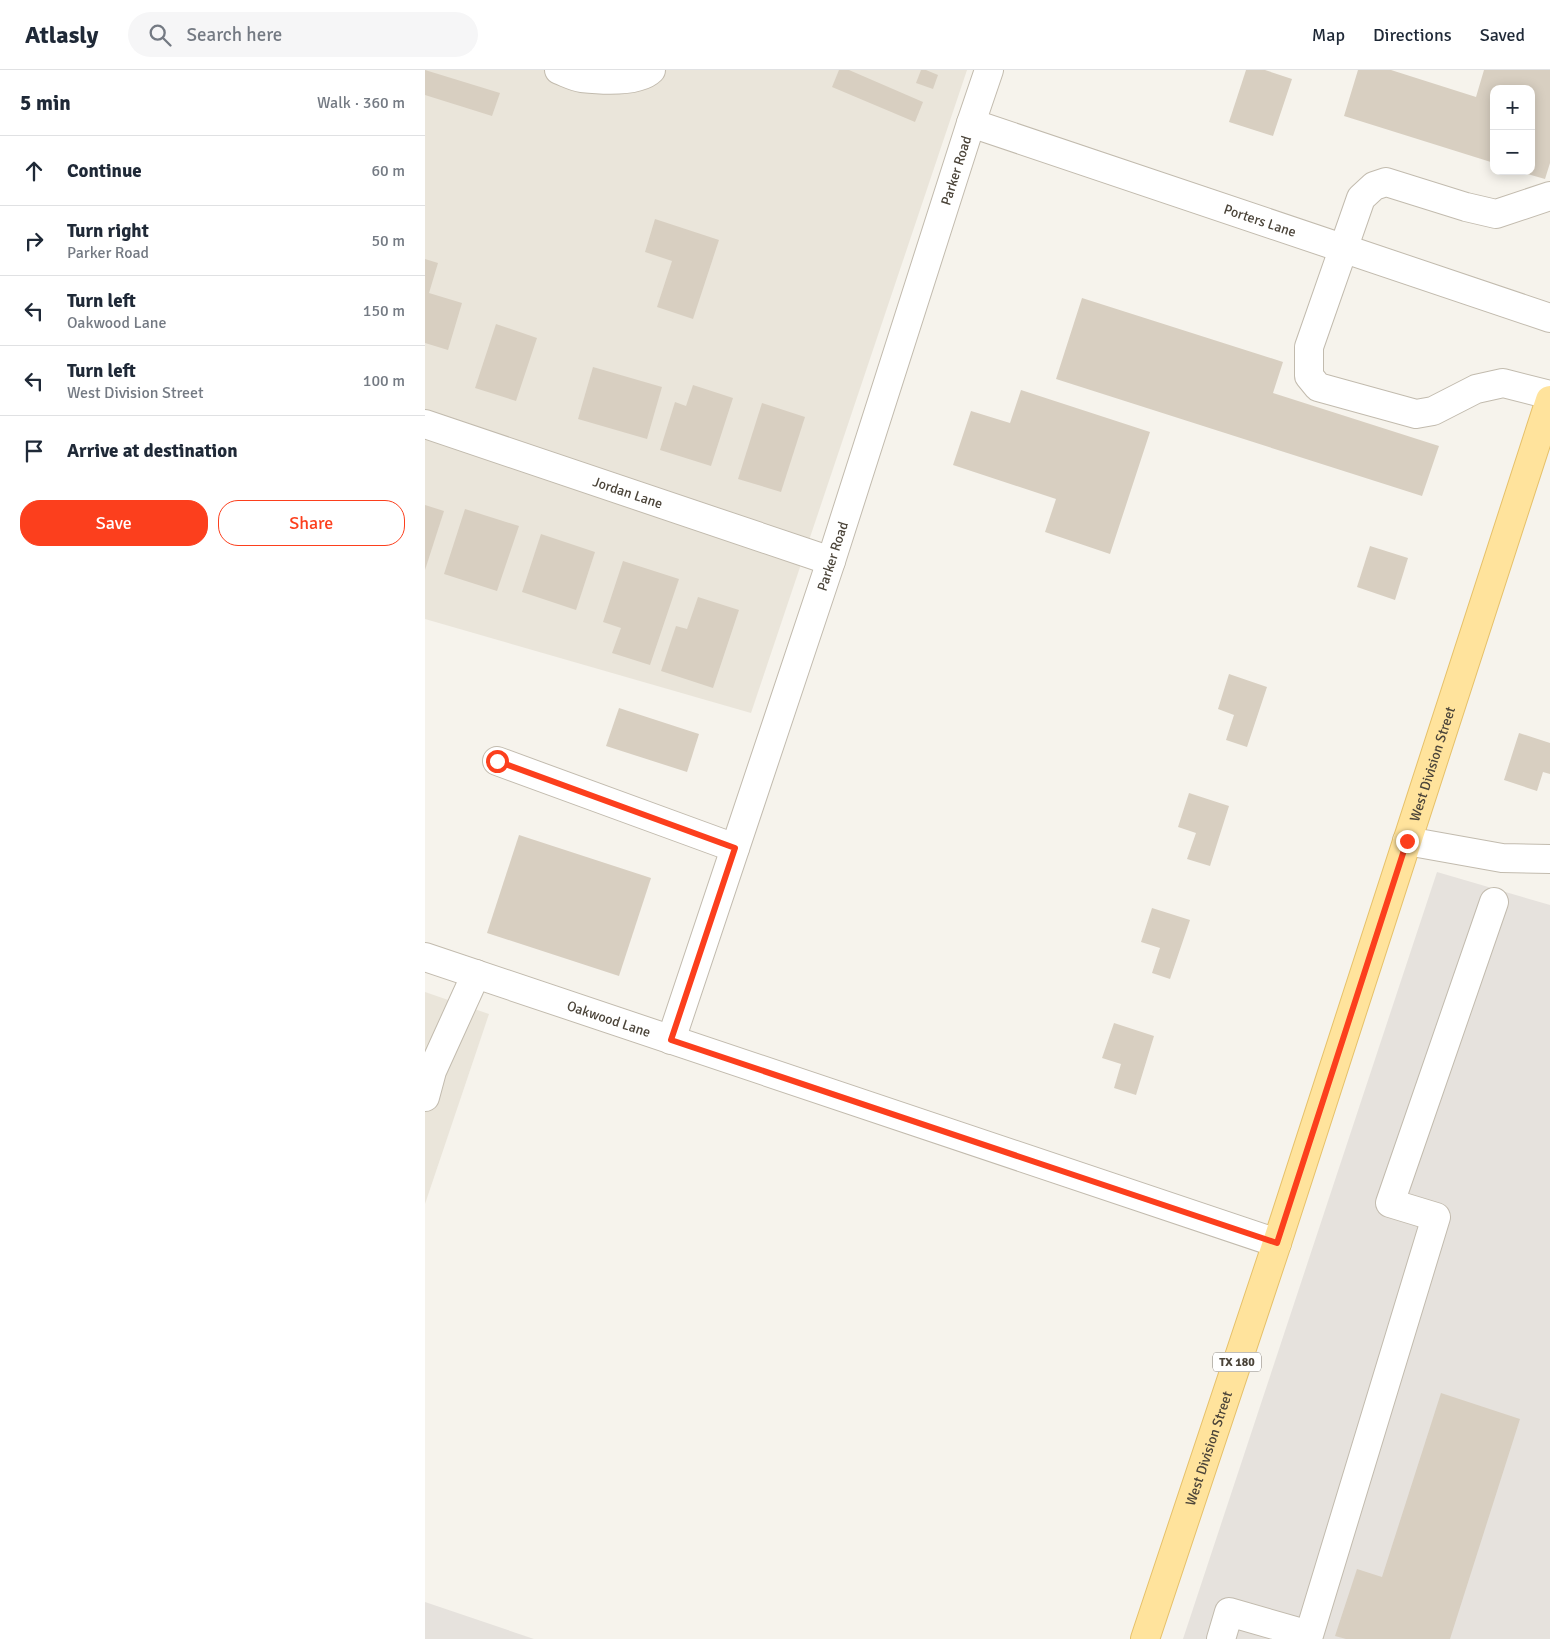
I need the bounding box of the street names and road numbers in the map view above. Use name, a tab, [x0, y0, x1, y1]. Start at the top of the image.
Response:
street label: Parker Road	[937, 134, 975, 207]
street label: Porters Lane	[1222, 200, 1298, 240]
street label: Jordan Lane	[591, 473, 665, 512]
street label: Parker Road	[813, 519, 852, 593]
street label: West Division Street	[1406, 704, 1459, 823]
street label: Oakwood Lane	[565, 997, 653, 1041]
road number: TX 180	[1213, 1352, 1261, 1371]
street label: West Division Street	[1182, 1389, 1236, 1508]

